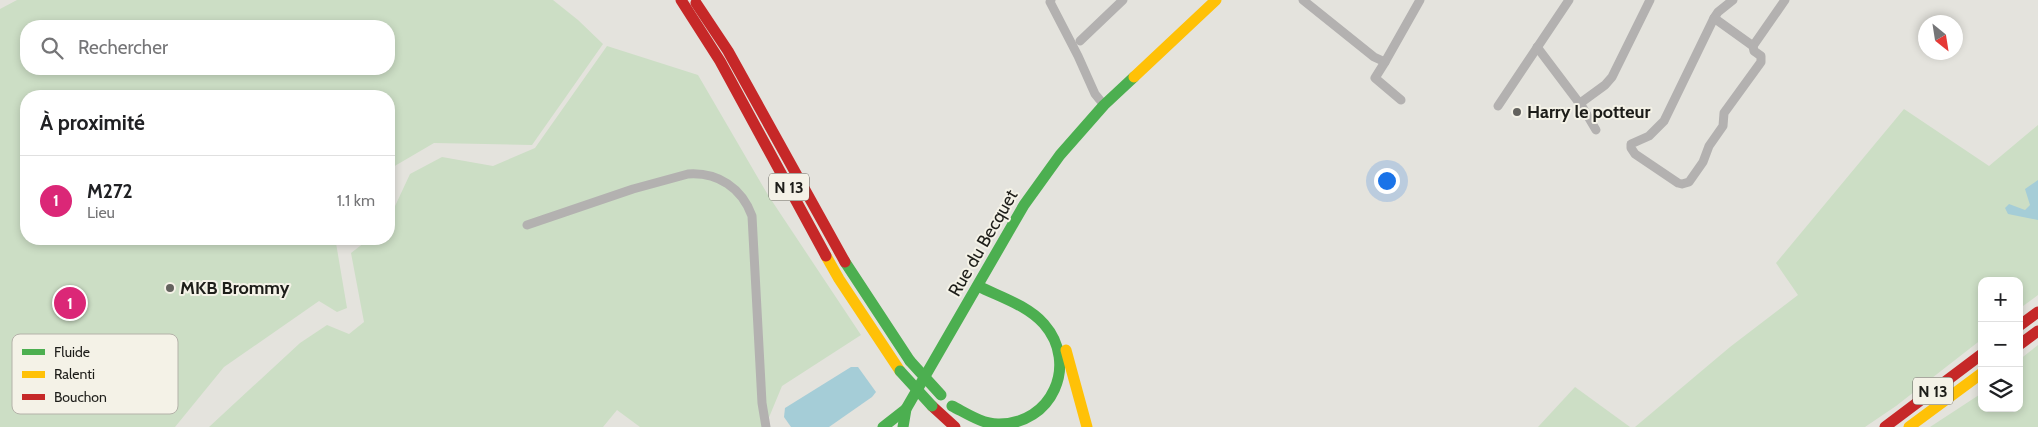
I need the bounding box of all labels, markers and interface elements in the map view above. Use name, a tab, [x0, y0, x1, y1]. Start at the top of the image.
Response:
north arrow	[1918, 15, 1963, 60]
search box	[20, 20, 395, 75]
icon: search	[38, 34, 66, 62]
text: Rechercher	[78, 36, 168, 59]
place label: Harry le potteur	[1527, 101, 1651, 123]
marker: Harry le potteur	[1511, 106, 1523, 118]
text: À proximité	[40, 110, 145, 135]
your location	[1374, 168, 1400, 194]
road number: N 13	[769, 173, 809, 200]
text: M272	[87, 180, 133, 203]
street label: Rue du Becquet	[944, 186, 1022, 300]
text: 1	[53, 191, 59, 210]
text: 1.1 km	[337, 191, 375, 210]
text: Lieu	[87, 203, 115, 222]
place label: MKB Brommy	[180, 277, 290, 299]
map controls	[1978, 277, 2023, 412]
button: +	[1978, 277, 2023, 322]
marker: MKB Brommy	[164, 282, 176, 294]
pin: 1	[54, 284, 86, 322]
button: −	[1978, 322, 2023, 367]
legend	[12, 334, 178, 414]
text: Fluide	[54, 343, 90, 361]
text: Ralenti	[54, 365, 95, 383]
button: layers	[1978, 367, 2023, 412]
road number: N 13	[1913, 378, 1953, 404]
text: Bouchon	[54, 388, 107, 406]

